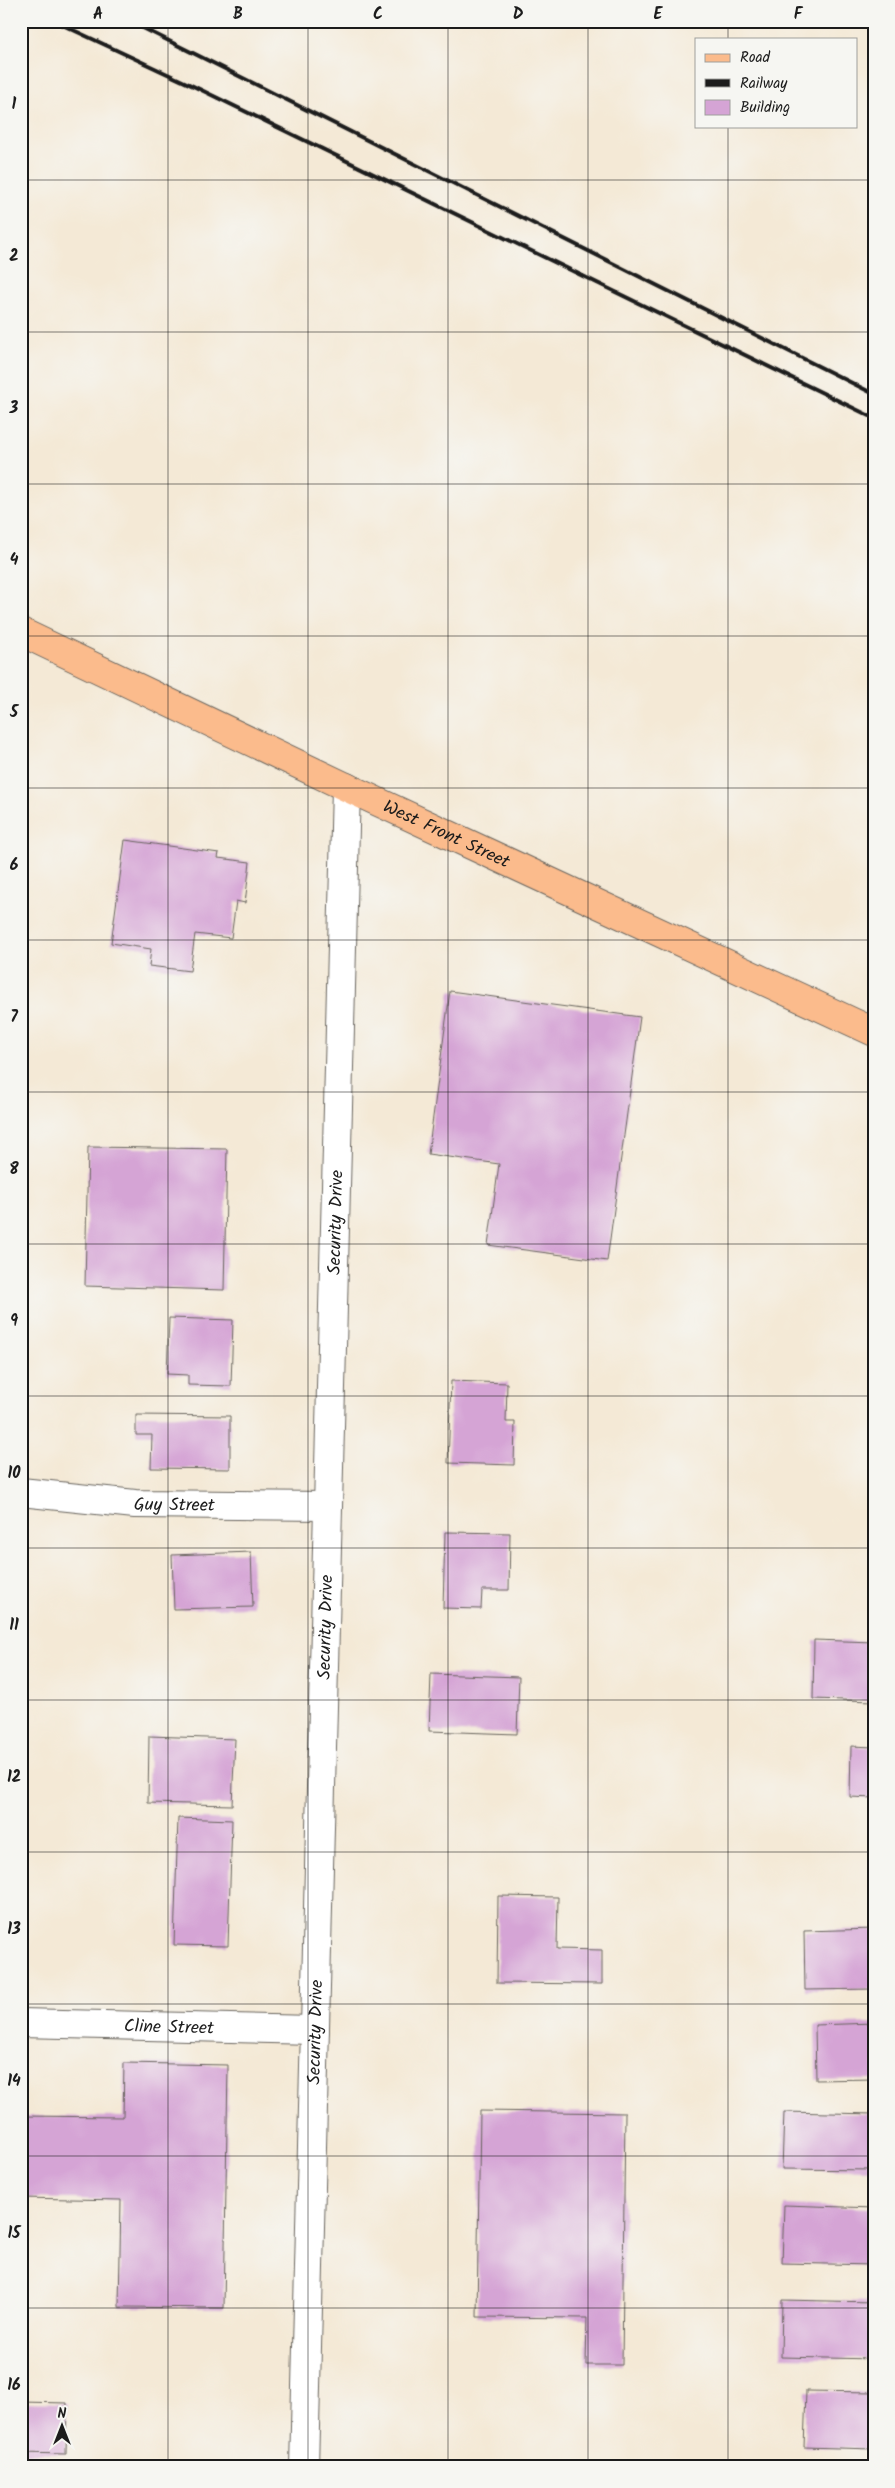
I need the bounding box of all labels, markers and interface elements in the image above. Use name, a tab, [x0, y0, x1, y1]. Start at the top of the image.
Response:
text: A	[93, 2, 103, 27]
text: B	[233, 2, 243, 27]
text: C	[373, 2, 383, 27]
text: D	[513, 2, 524, 27]
text: E	[654, 2, 664, 27]
text: F	[794, 2, 804, 27]
legend	[695, 38, 858, 128]
text: Road	[740, 46, 771, 70]
text: Railway	[740, 72, 788, 96]
text: 1	[12, 92, 17, 117]
text: Building	[740, 96, 790, 120]
text: 2	[9, 244, 19, 269]
text: 3	[9, 396, 19, 421]
text: 4	[10, 548, 19, 573]
text: 5	[9, 700, 20, 725]
street label: West Front Street	[378, 793, 515, 877]
text: 6	[10, 853, 19, 878]
text: 7	[10, 1005, 18, 1030]
text: 8	[9, 1157, 19, 1182]
street label: Security Drive	[321, 1170, 352, 1275]
text: 9	[10, 1309, 18, 1334]
text: 10	[7, 1461, 21, 1486]
street label: Guy Street	[134, 1491, 216, 1521]
street label: Security Drive	[311, 1575, 342, 1680]
text: 11	[9, 1613, 19, 1638]
text: 12	[7, 1765, 21, 1790]
text: 13	[7, 1917, 21, 1942]
street label: Security Drive	[301, 1979, 332, 2085]
street label: Cline Street	[124, 2012, 215, 2044]
text: 14	[7, 2069, 21, 2094]
text: 15	[8, 2221, 22, 2246]
text: 16	[7, 2373, 21, 2398]
north arrow	[38, 2400, 88, 2450]
text: N	[58, 2403, 67, 2425]

